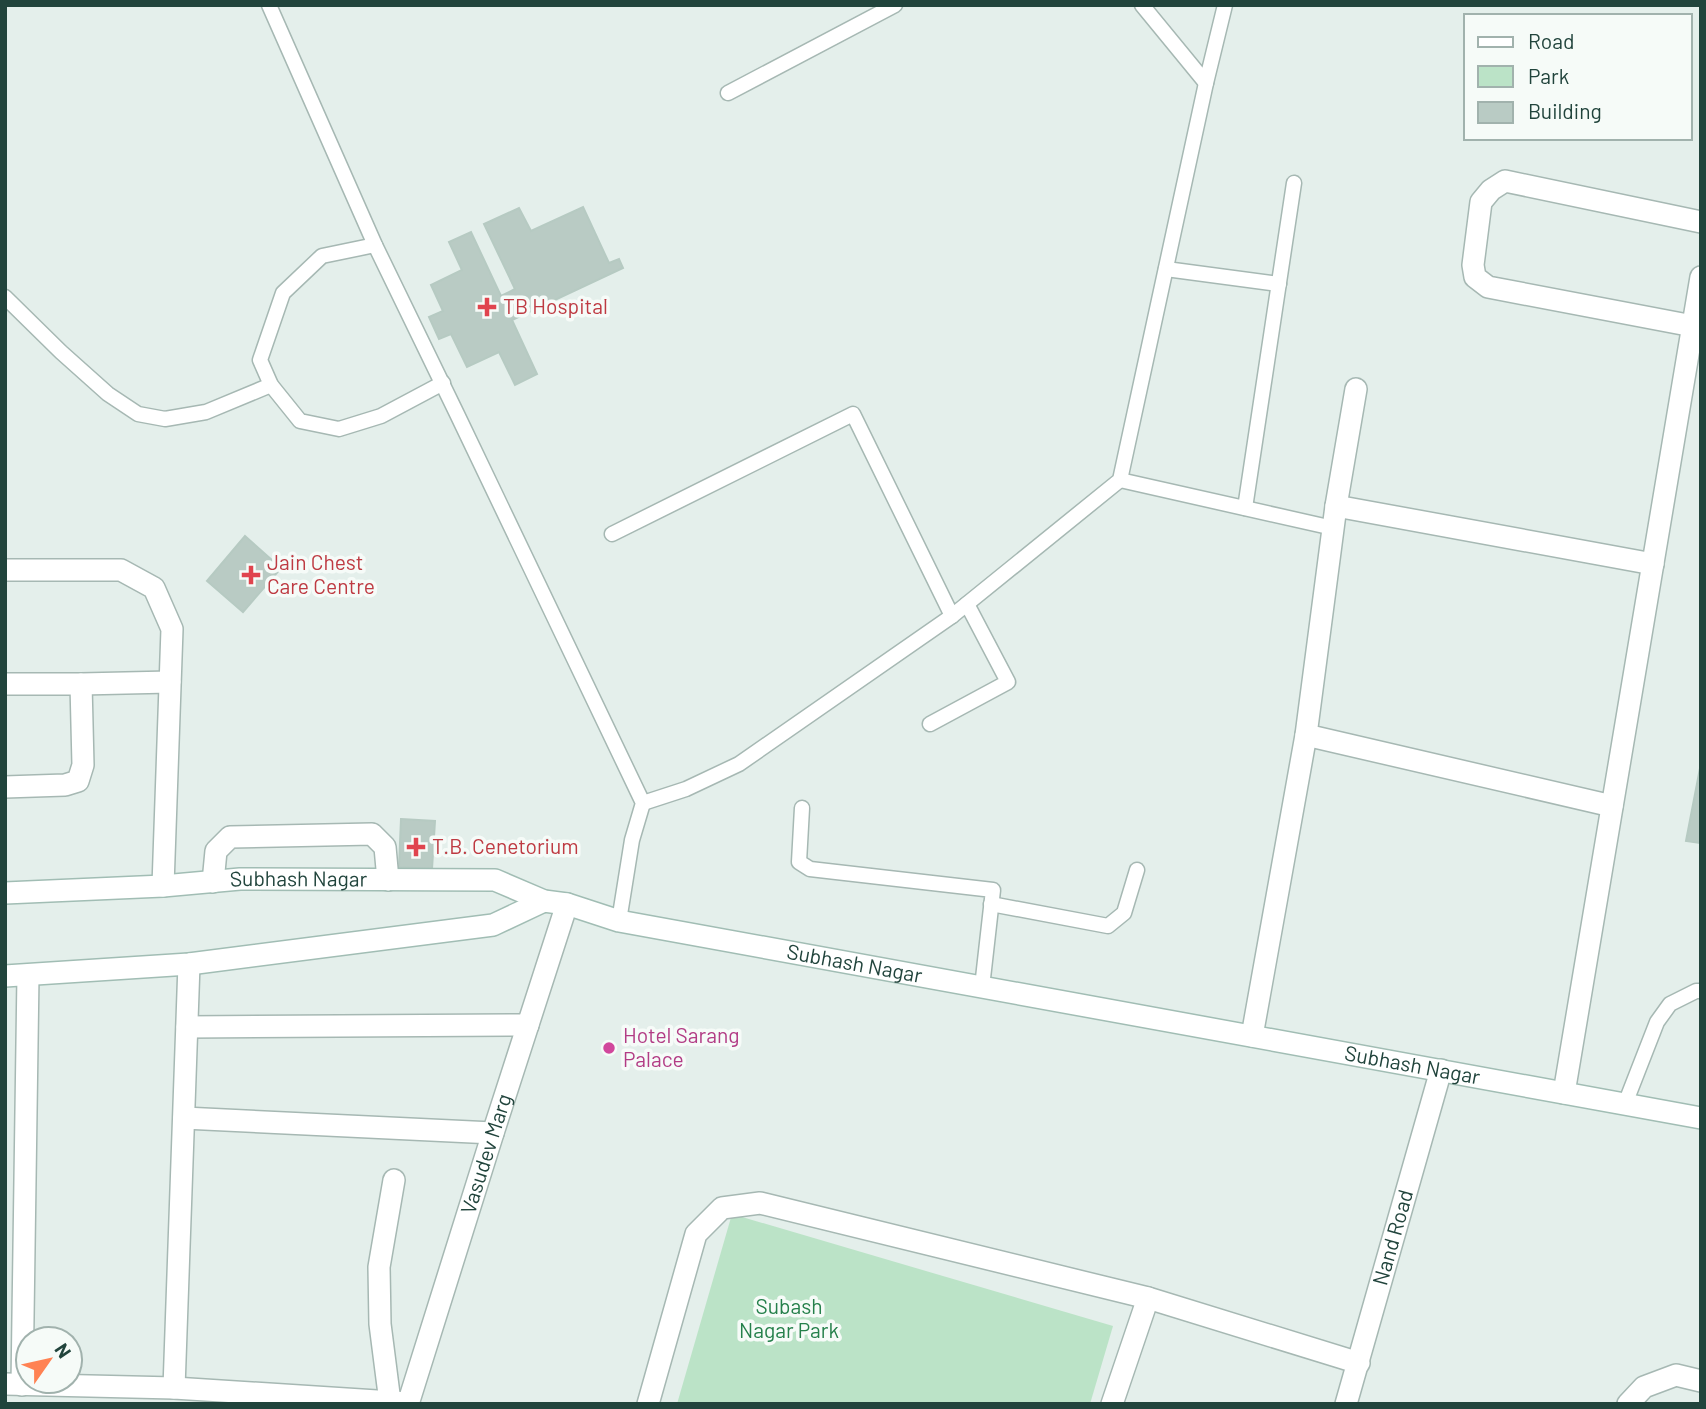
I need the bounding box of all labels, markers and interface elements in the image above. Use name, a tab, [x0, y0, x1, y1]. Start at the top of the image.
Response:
legend	[1464, 14, 1692, 140]
text: Road	[1528, 28, 1574, 53]
text: Park	[1528, 63, 1569, 88]
text: Building	[1528, 98, 1602, 123]
place label: TB Hospital	[503, 293, 608, 318]
marker: TB Hospital	[477, 297, 497, 317]
place label: Jain Chest Care Centre	[267, 549, 375, 598]
marker: Jain Chest Care Centre	[241, 565, 261, 585]
place label: T.B. Cenetorium	[432, 833, 579, 858]
marker: T.B. Cenetorium	[406, 837, 426, 857]
street label: Subhash Nagar	[229, 865, 368, 891]
street label: Subhash Nagar	[785, 938, 925, 987]
place label: Hotel Sarang Palace	[623, 1022, 739, 1071]
street label: Subhash Nagar	[1343, 1039, 1483, 1089]
marker: Hotel Sarang Palace	[601, 1040, 617, 1056]
street label: Vasudev Marg	[454, 1090, 516, 1217]
street label: Nand Road	[1366, 1187, 1417, 1288]
park label: Subash Nagar Park	[739, 1293, 839, 1342]
north arrow	[14, 1325, 84, 1395]
text: N	[50, 1339, 77, 1362]

